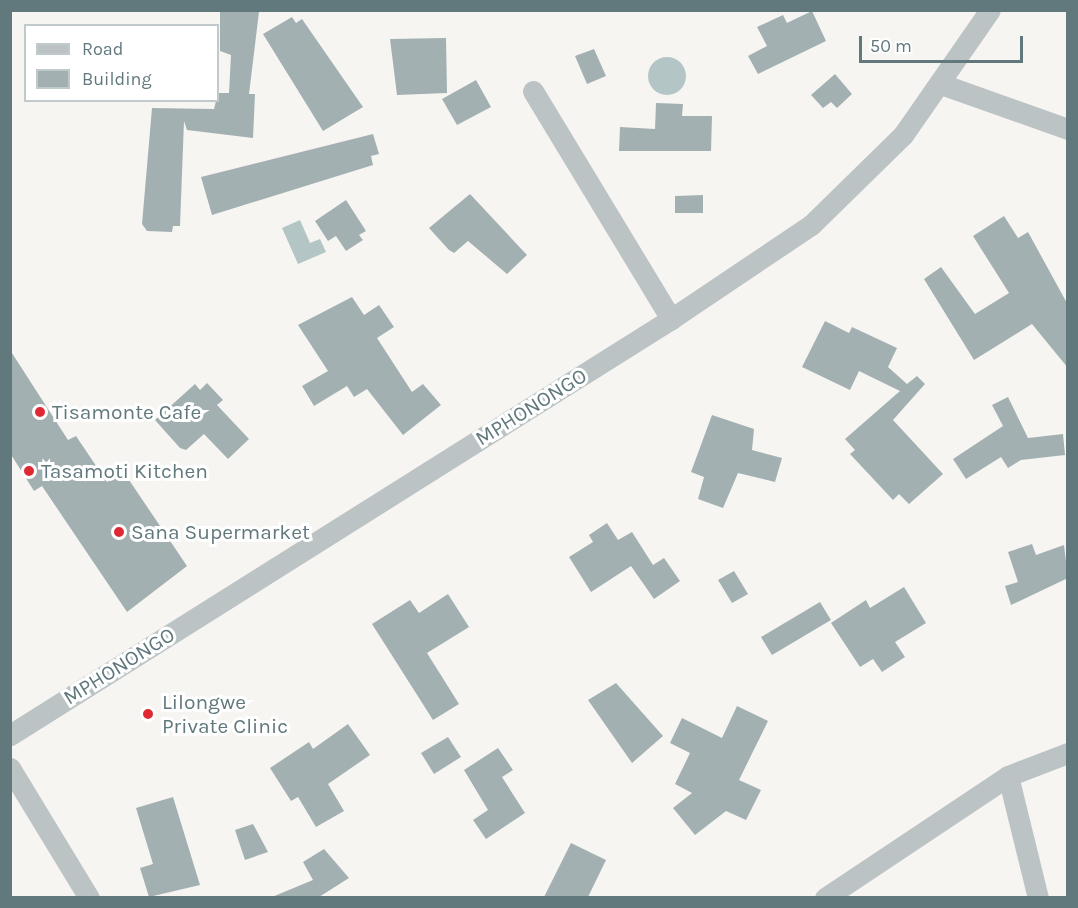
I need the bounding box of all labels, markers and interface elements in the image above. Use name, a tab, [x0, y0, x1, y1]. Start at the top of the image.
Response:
legend	[24, 24, 219, 102]
scale bar	[862, 24, 1026, 62]
text: 50 m	[870, 35, 912, 57]
text: Road	[82, 38, 123, 60]
text: Building	[82, 68, 152, 90]
street label: MPHONONGO	[471, 363, 591, 451]
place label: Tisamonte Cafe	[52, 399, 201, 425]
marker: Tisamonte Cafe	[33, 405, 47, 419]
place label: Tasamoti Kitchen	[41, 458, 208, 484]
marker: Tasamoti Kitchen	[22, 464, 36, 478]
place label: Sana Supermarket	[131, 519, 310, 545]
marker: Sana Supermarket	[112, 525, 126, 539]
street label: MPHONONGO	[59, 622, 179, 710]
place label: Lilongwe Private Clinic	[162, 689, 288, 739]
marker: Lilongwe Private Clinic	[139, 705, 157, 723]

